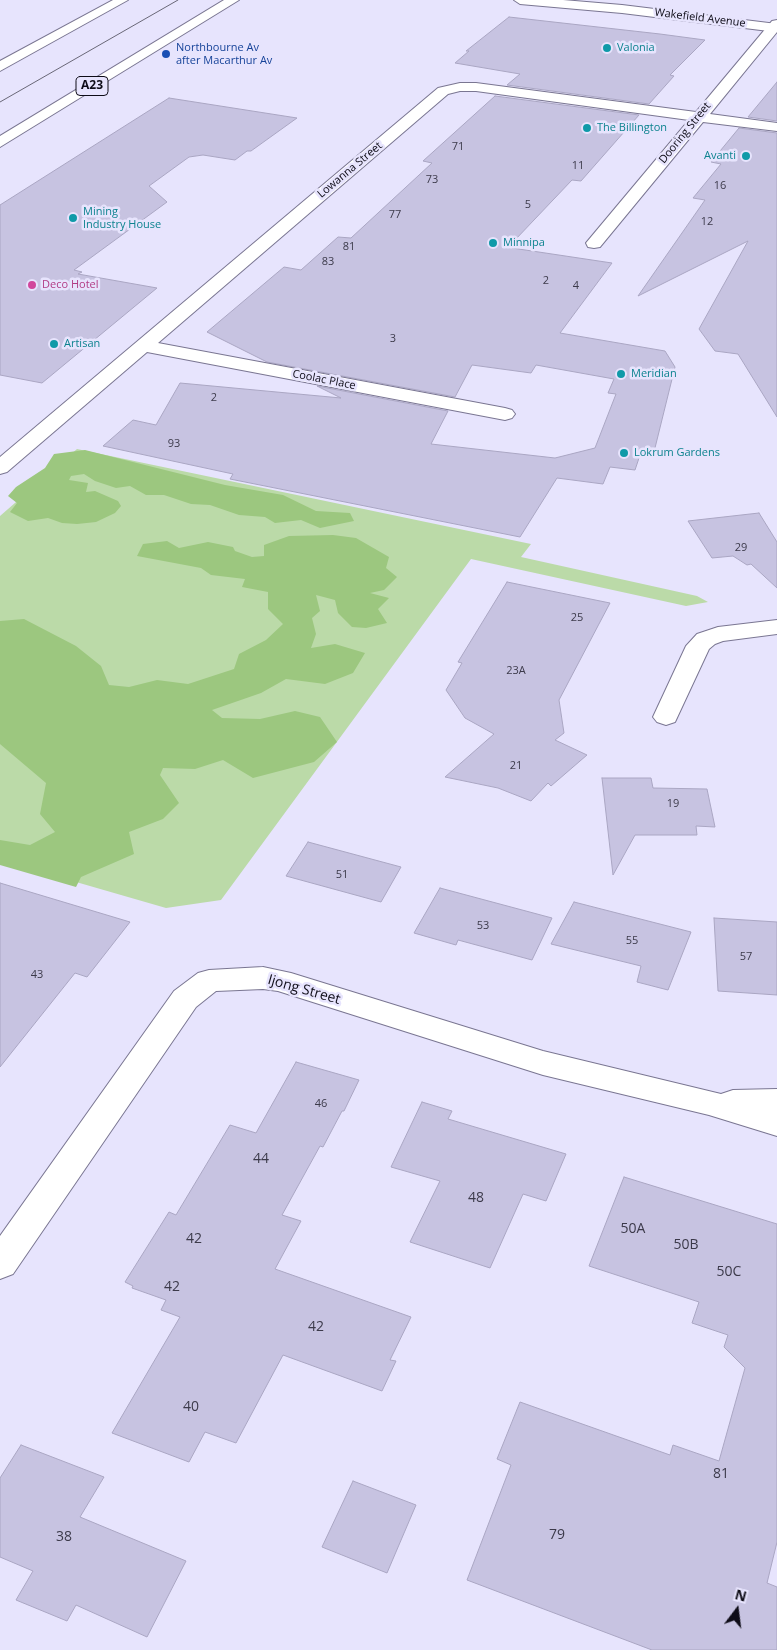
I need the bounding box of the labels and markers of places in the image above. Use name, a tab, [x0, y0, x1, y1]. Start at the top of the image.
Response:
place label: Northbourne Av after Macarthur Av	[176, 41, 272, 67]
place label: Valonia	[617, 41, 655, 55]
marker: Valonia	[601, 42, 613, 54]
marker: Northbourne Av after Macarthur Av	[160, 48, 172, 60]
place label: The Billington	[597, 121, 667, 135]
marker: The Billington	[581, 122, 593, 134]
place label: Avanti	[704, 149, 736, 163]
marker: Avanti	[740, 150, 752, 162]
place label: Mining Industry House	[83, 205, 161, 231]
marker: Mining Industry House	[67, 212, 79, 224]
place label: Minnipa	[503, 236, 545, 250]
marker: Minnipa	[487, 237, 499, 249]
place label: Deco Hotel	[42, 278, 99, 292]
marker: Deco Hotel	[26, 279, 38, 291]
place label: Artisan	[64, 337, 100, 351]
marker: Artisan	[48, 338, 60, 350]
place label: Meridian	[631, 367, 677, 381]
marker: Meridian	[615, 368, 627, 380]
place label: Lokrum Gardens	[634, 446, 720, 460]
marker: Lokrum Gardens	[618, 447, 630, 459]

